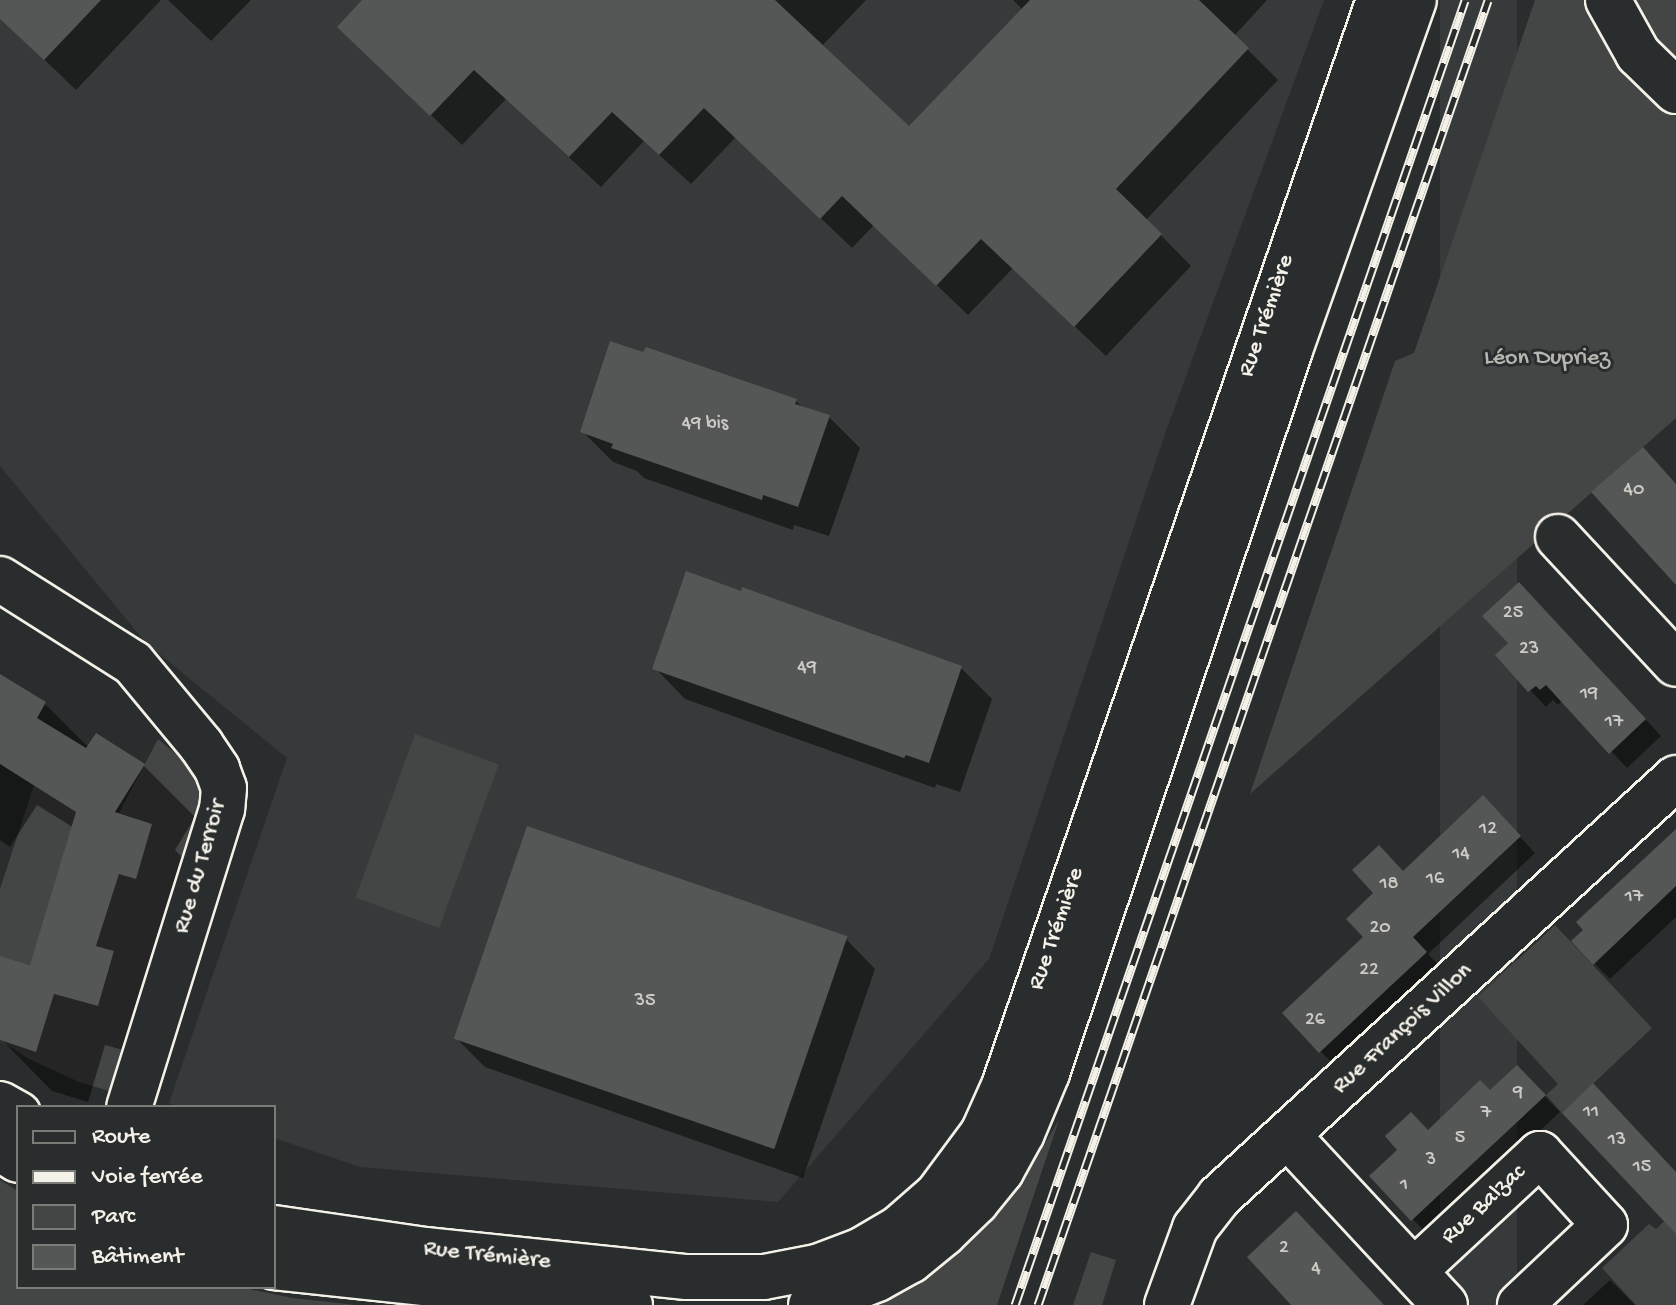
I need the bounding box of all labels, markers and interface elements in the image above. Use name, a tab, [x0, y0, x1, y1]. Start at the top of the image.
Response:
street label: Rue Trémière	[1233, 251, 1301, 381]
park label: Léon Dupriez	[1484, 345, 1610, 373]
house number: 49 bis	[682, 412, 728, 436]
house number: 40	[1624, 478, 1644, 502]
house number: 25	[1503, 601, 1523, 625]
house number: 23	[1519, 637, 1539, 661]
house number: 49	[797, 656, 817, 680]
house number: 19	[1580, 682, 1598, 706]
house number: 17	[1605, 710, 1623, 734]
street label: Rue du Terroir	[168, 797, 234, 937]
house number: 12	[1479, 817, 1497, 841]
house number: 14	[1452, 842, 1470, 866]
street label: Rue Trémière	[1023, 864, 1091, 994]
house number: 16	[1426, 867, 1444, 891]
house number: 18	[1379, 872, 1399, 896]
house number: 17	[1625, 885, 1643, 909]
house number: 20	[1369, 916, 1391, 940]
street label: Rue François Villon	[1327, 957, 1479, 1101]
house number: 22	[1359, 958, 1379, 982]
house number: 35	[635, 989, 655, 1013]
house number: 26	[1305, 1008, 1325, 1032]
house number: 9	[1513, 1081, 1523, 1105]
house number: 11	[1583, 1100, 1599, 1124]
house number: 7	[1481, 1101, 1491, 1125]
legend	[16, 1105, 276, 1289]
text: Route	[92, 1123, 150, 1152]
house number: 5	[1455, 1126, 1465, 1150]
house number: 13	[1608, 1128, 1626, 1152]
house number: 3	[1426, 1148, 1436, 1172]
house number: 15	[1633, 1155, 1651, 1179]
street label: Rue Balzac	[1436, 1159, 1532, 1251]
text: Voie ferrée	[92, 1163, 203, 1192]
house number: 1	[1400, 1173, 1408, 1197]
text: Parc	[92, 1203, 135, 1232]
street label: Rue Trémière	[422, 1235, 552, 1277]
house number: 2	[1279, 1236, 1289, 1260]
text: Bâtiment	[92, 1243, 183, 1272]
house number: 4	[1311, 1257, 1321, 1281]

